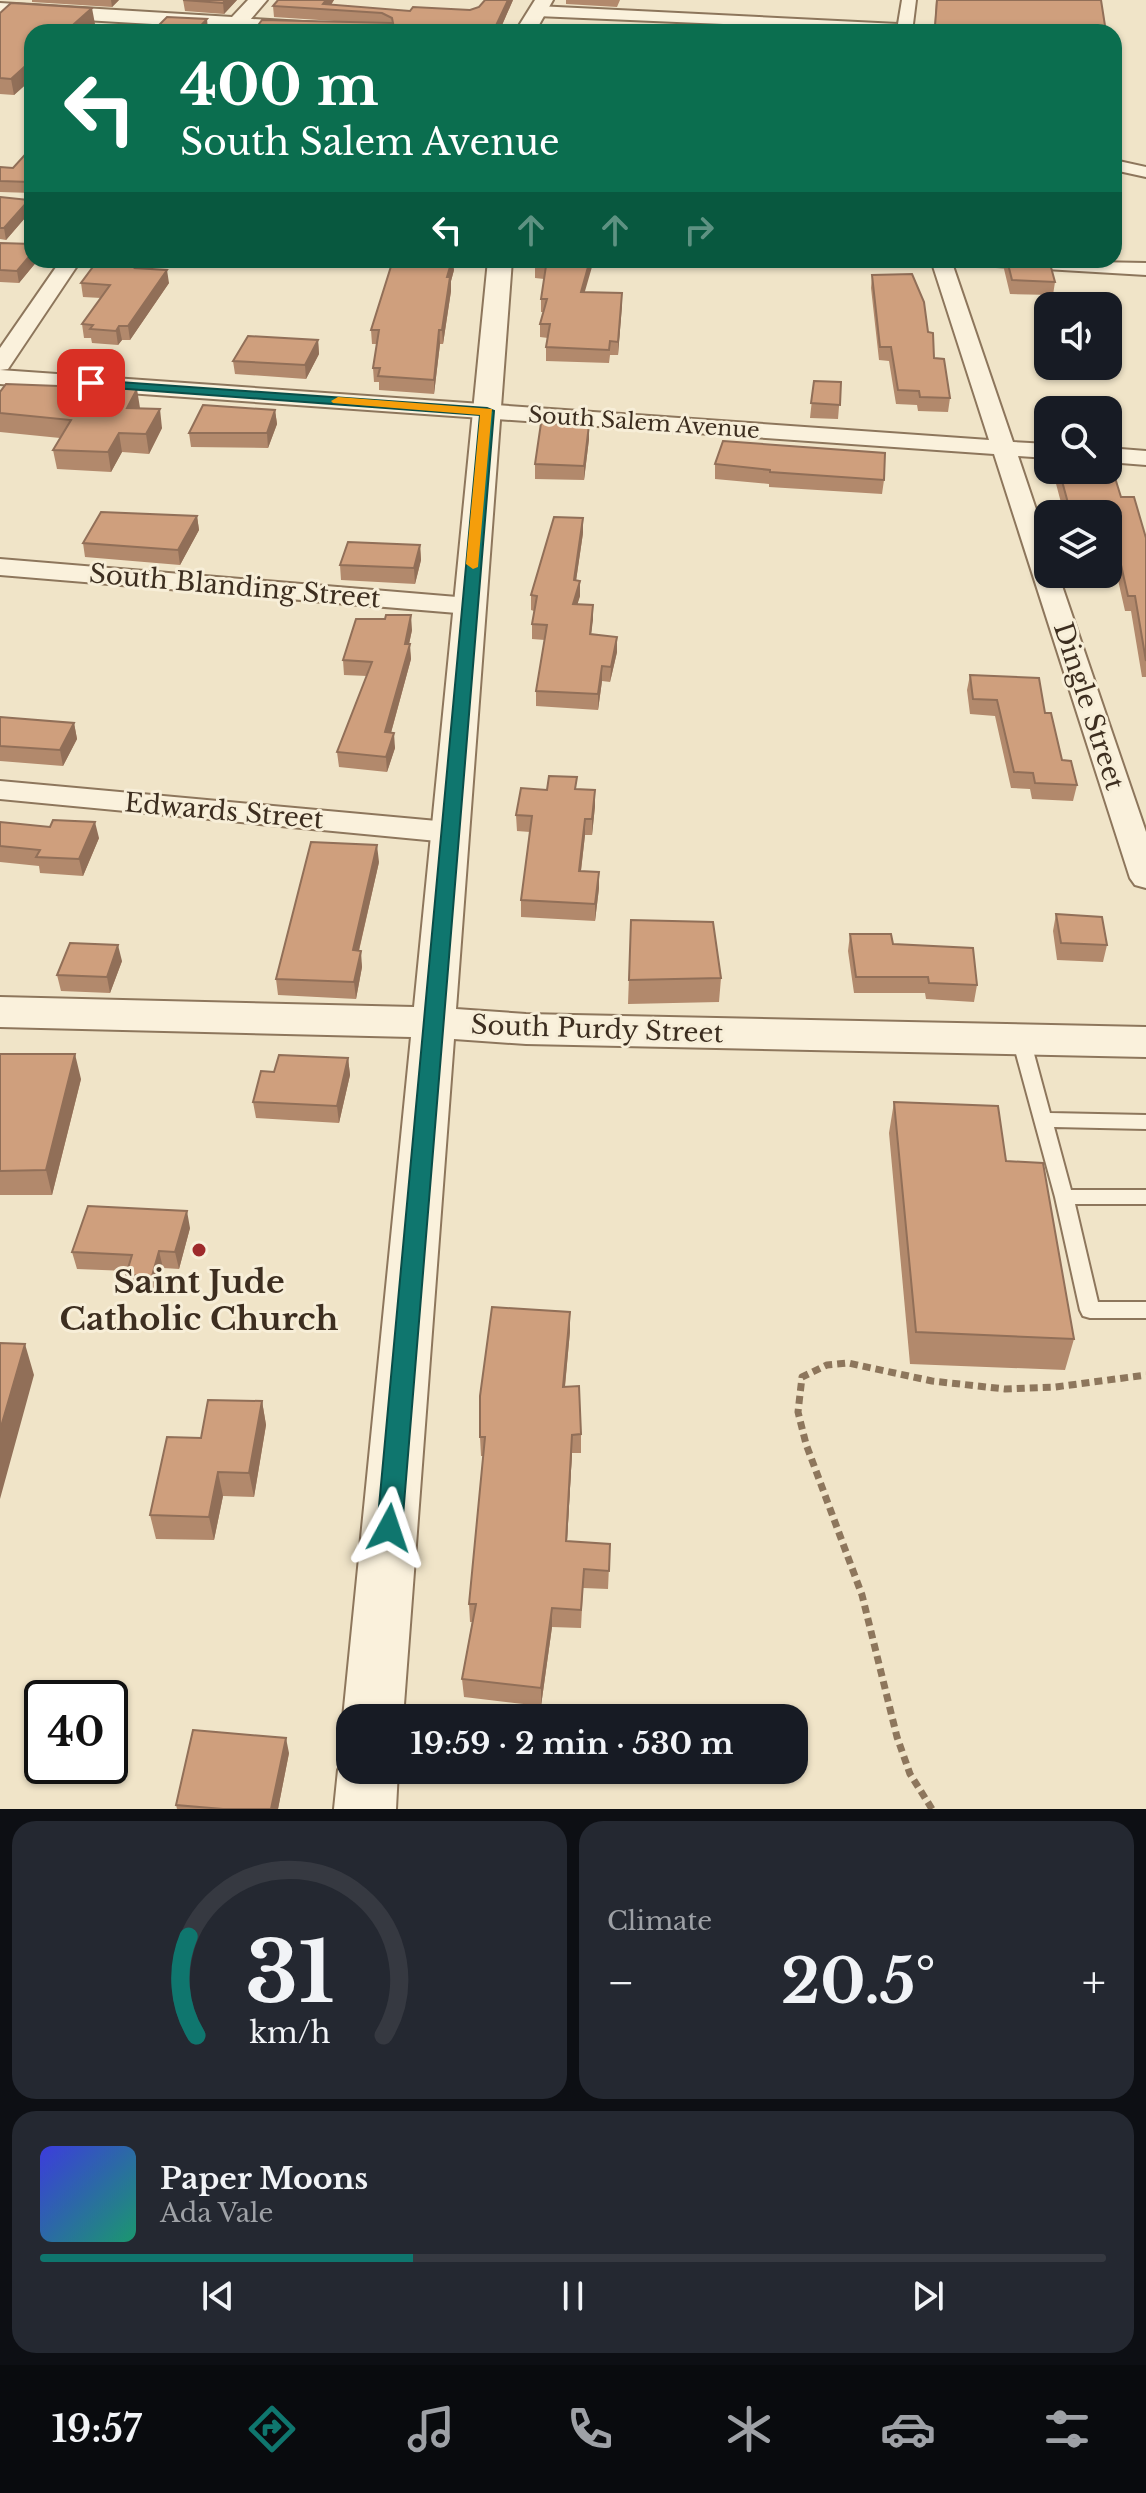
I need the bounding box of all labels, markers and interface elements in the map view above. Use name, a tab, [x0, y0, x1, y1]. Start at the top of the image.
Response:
text: 400 m	[180, 51, 379, 120]
icon: left	[48, 56, 152, 160]
text: South Salem Avenue	[180, 120, 560, 165]
icon: left	[425, 208, 469, 252]
icon: ahead	[509, 208, 553, 252]
icon: ahead	[593, 208, 637, 252]
icon: right	[677, 208, 721, 252]
map controls	[1034, 292, 1122, 588]
button: sound	[1034, 292, 1122, 380]
pin	[57, 349, 125, 417]
icon: arrive	[69, 361, 113, 405]
button: search	[1034, 396, 1122, 484]
street label: South Salem Avenue	[527, 401, 761, 444]
button: layers	[1034, 500, 1122, 588]
street label: South Blanding Street	[88, 557, 382, 615]
street label: Dingle Street	[1047, 618, 1131, 794]
street label: Edwards Street	[123, 786, 325, 836]
street label: South Purdy Street	[470, 1009, 724, 1049]
marker: Saint Jude Catholic Church	[190, 1241, 208, 1259]
place label: Saint Jude Catholic Church	[60, 1262, 339, 1339]
position arrow	[347, 1486, 431, 1570]
speed limit sign: 40	[24, 1680, 128, 1784]
text: 19:59 · 2 min · 530 m	[411, 1725, 733, 1762]
text: Climate	[607, 1905, 712, 1937]
text: 31	[245, 1921, 334, 2024]
text: 20.5°	[781, 1945, 936, 2019]
text: −	[607, 1955, 635, 2010]
text: +	[1082, 1955, 1106, 2010]
text: km/h	[249, 2015, 330, 2051]
text: Paper Moons	[160, 2160, 368, 2197]
text: Ada Vale	[160, 2197, 273, 2229]
icon: previous	[196, 2274, 240, 2318]
icon: pause	[551, 2274, 595, 2318]
icon: next	[906, 2274, 950, 2318]
icon: directions	[244, 2401, 300, 2457]
icon: music	[403, 2401, 459, 2457]
icon: phone	[562, 2401, 618, 2457]
icon: climate	[721, 2401, 777, 2457]
icon: car	[880, 2401, 936, 2457]
icon: filters	[1039, 2401, 1095, 2457]
text: 19:57	[51, 2407, 142, 2452]

